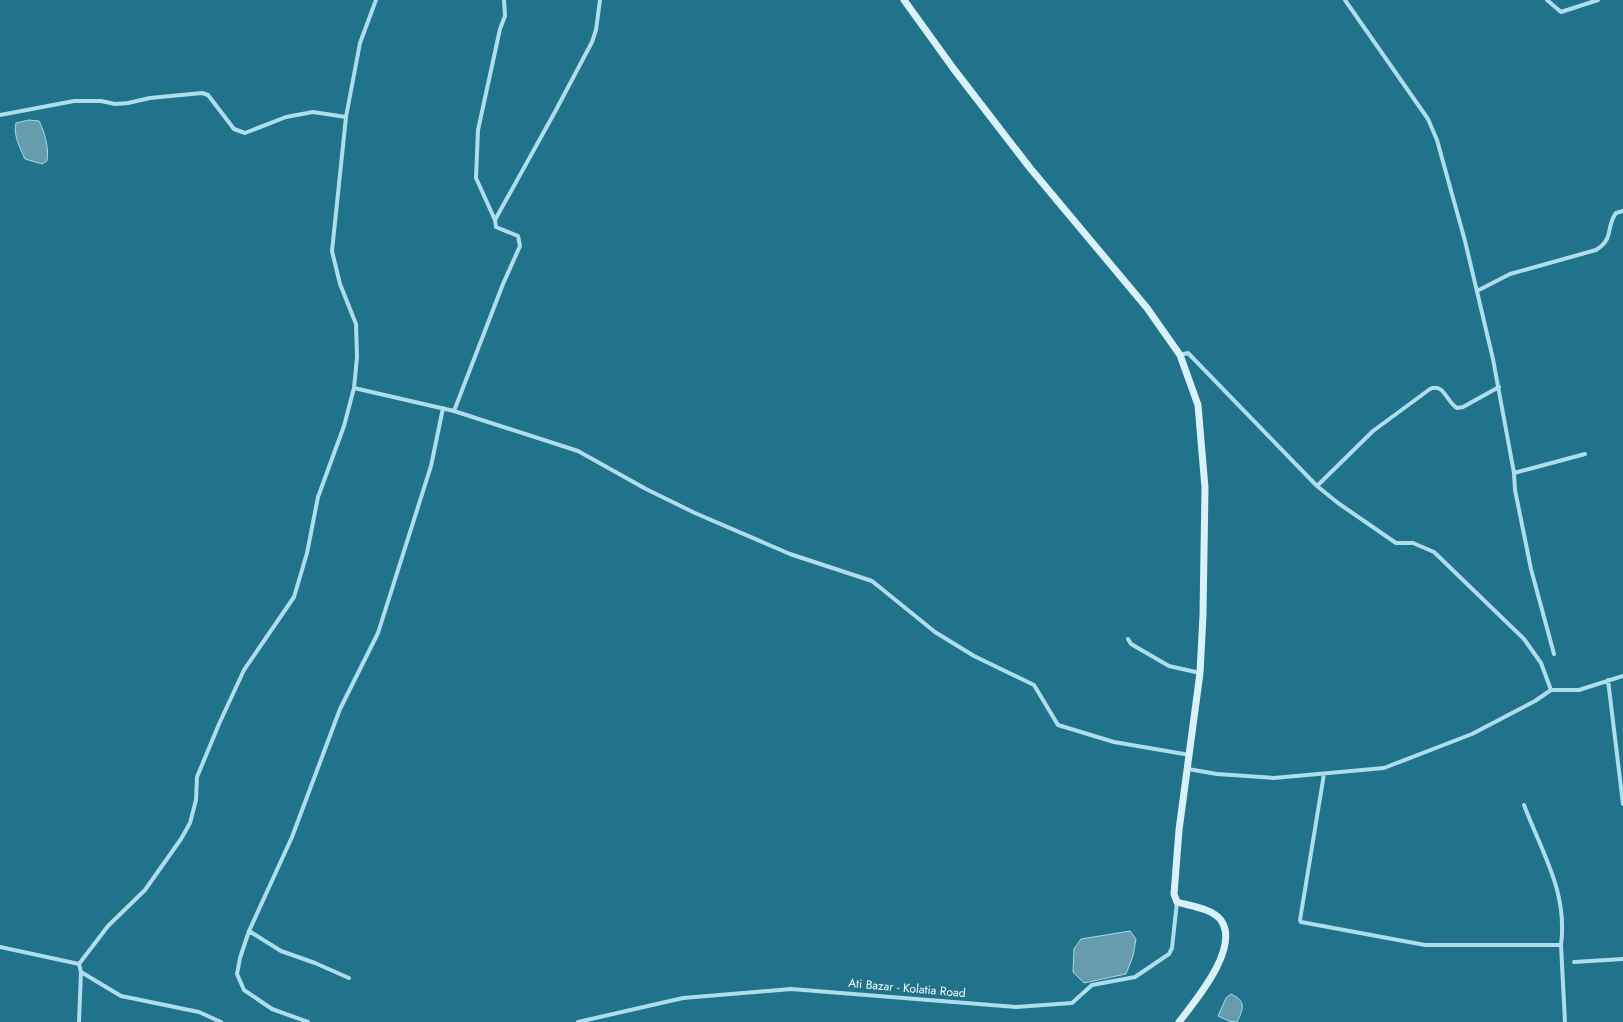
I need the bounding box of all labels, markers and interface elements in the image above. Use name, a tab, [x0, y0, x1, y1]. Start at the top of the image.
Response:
street label: Ati Bazar - Kolatia Road	[847, 974, 967, 1002]

